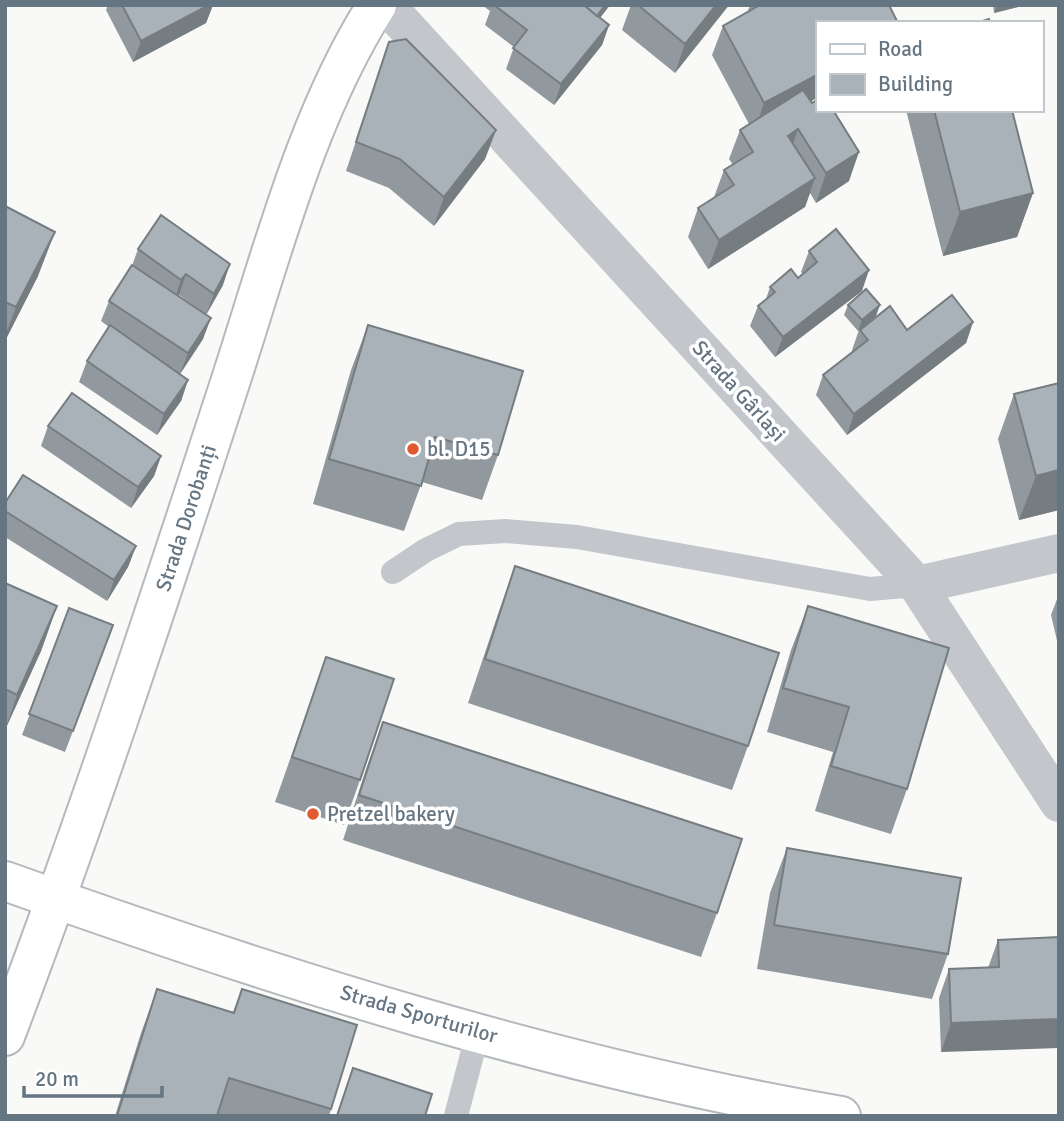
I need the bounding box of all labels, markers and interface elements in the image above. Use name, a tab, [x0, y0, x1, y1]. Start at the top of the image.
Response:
legend	[816, 21, 1043, 112]
text: Road	[878, 36, 923, 62]
text: Building	[878, 71, 953, 97]
street label: Strada Gârlași	[687, 335, 791, 447]
place label: bl. D15	[427, 436, 491, 462]
street label: Strada Dorobanți	[150, 441, 222, 595]
marker: bl. D15	[405, 441, 421, 457]
place label: Pretzel bakery	[327, 801, 455, 827]
marker: Pretzel bakery	[305, 806, 321, 822]
street label: Strada Sporturilor	[337, 979, 501, 1049]
scale bar	[24, 1054, 163, 1098]
text: 20 m	[35, 1066, 79, 1092]

